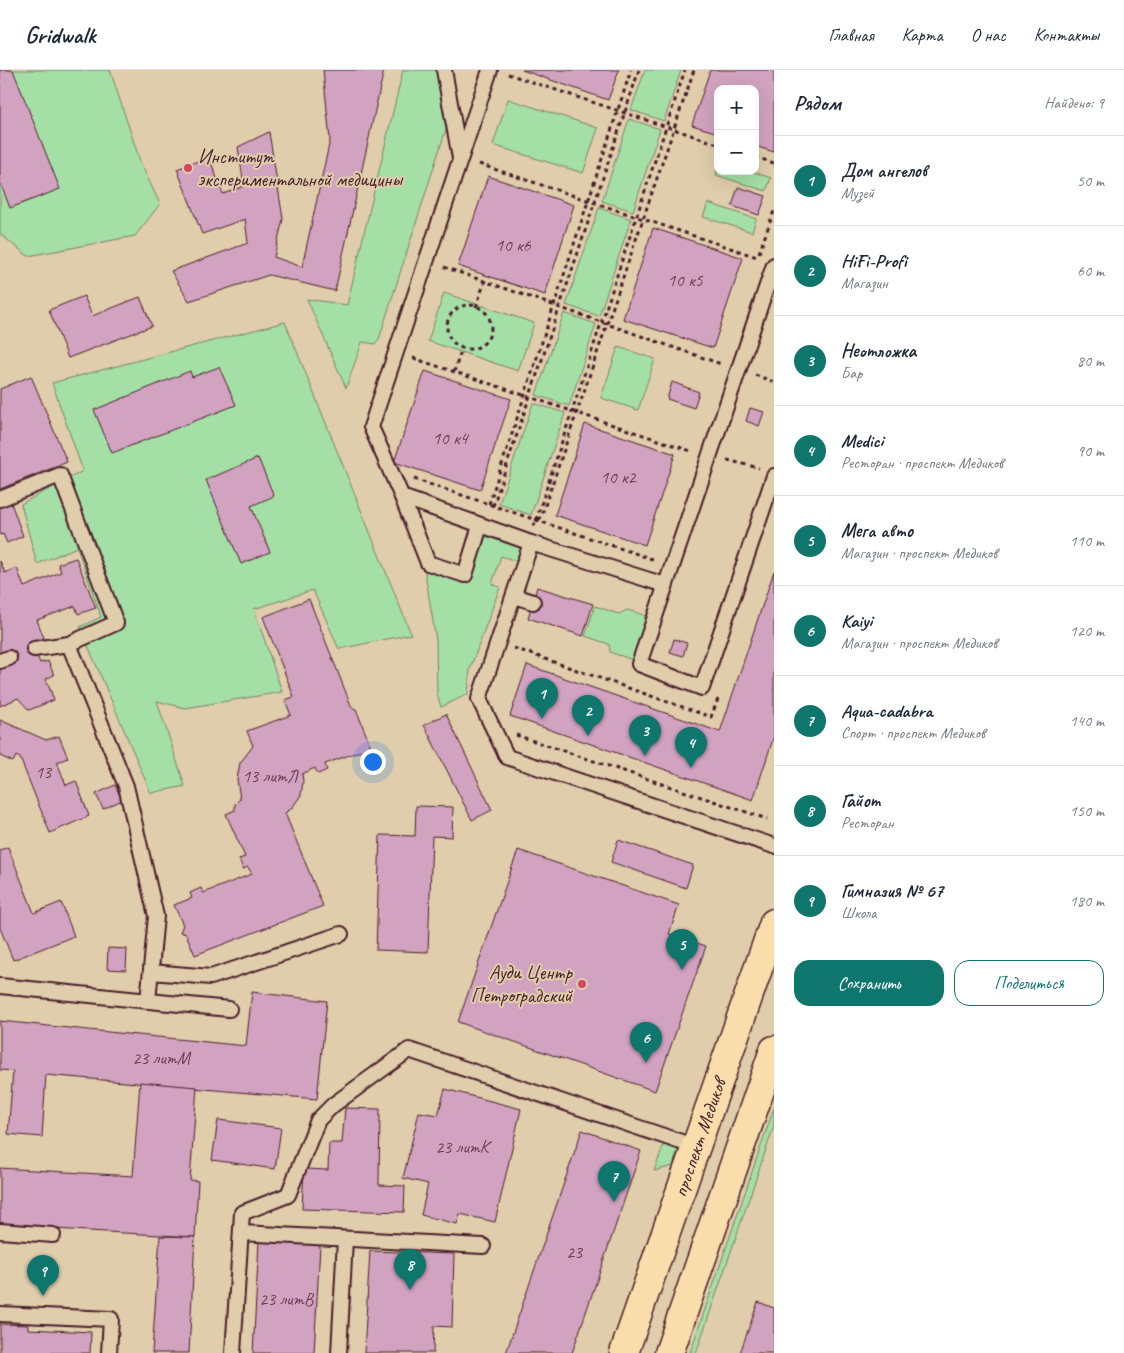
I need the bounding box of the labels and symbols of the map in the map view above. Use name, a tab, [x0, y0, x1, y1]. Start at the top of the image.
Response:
place label: Институт экспериментальной медицины	[198, 144, 403, 192]
marker: Институт экспериментальной медицины	[182, 162, 194, 174]
house number: 10 к6	[495, 234, 532, 256]
house number: 10 к5	[667, 269, 704, 291]
house number: 10 к4	[432, 427, 470, 449]
house number: 10 к2	[600, 466, 638, 488]
pin: 1	[526, 678, 558, 719]
pin: 2	[572, 695, 604, 736]
pin: 3	[629, 715, 661, 756]
pin: 4	[675, 727, 707, 768]
your location	[360, 749, 386, 775]
house number: 13	[35, 761, 53, 783]
house number: 13 литЛ	[242, 765, 300, 787]
pin: 5	[666, 929, 698, 970]
place label: Ауди Центр Петроградский	[471, 960, 574, 1008]
marker: Ауди Центр Петроградский	[576, 978, 588, 990]
pin: 6	[630, 1022, 662, 1063]
house number: 23 литМ	[132, 1047, 192, 1069]
street label: проспект Медиков	[667, 1072, 733, 1200]
house number: 23 литК	[435, 1136, 493, 1158]
pin: 7	[598, 1161, 630, 1202]
house number: 23	[566, 1241, 584, 1263]
pin: 8	[394, 1249, 426, 1290]
pin: 9	[27, 1255, 59, 1296]
house number: 23 литВ	[259, 1288, 315, 1310]

